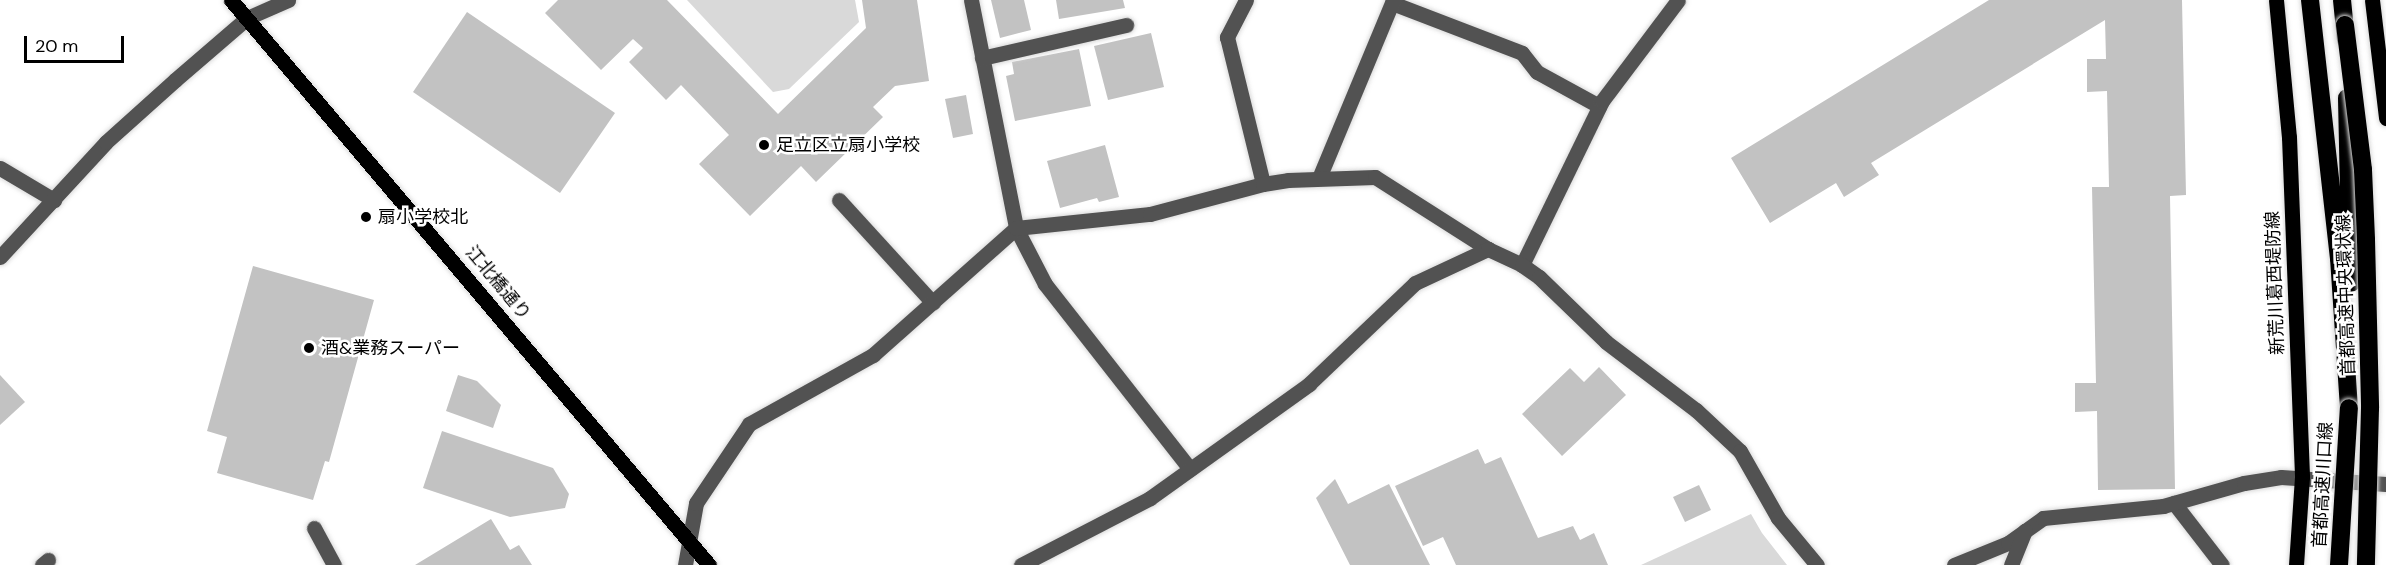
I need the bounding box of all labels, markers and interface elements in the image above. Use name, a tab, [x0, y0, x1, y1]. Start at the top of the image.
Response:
scale bar	[27, 24, 128, 62]
text: 20 m	[35, 34, 78, 58]
place label: 足立区立扇小学校	[776, 134, 920, 156]
marker: 足立区立扇小学校	[757, 138, 771, 152]
place label: 扇小学校北	[378, 206, 468, 228]
marker: 扇小学校北	[359, 210, 373, 224]
street label: 新荒川葛西堤防線	[2262, 211, 2288, 355]
street label: 首都高速中央環状線	[2332, 214, 2360, 376]
street label: 江北橋通り	[461, 242, 535, 324]
place label: 酒&業務スーパー	[321, 337, 460, 359]
marker: 酒&業務スーパー	[302, 341, 316, 355]
street label: 首都高速川口線	[2309, 422, 2337, 548]

